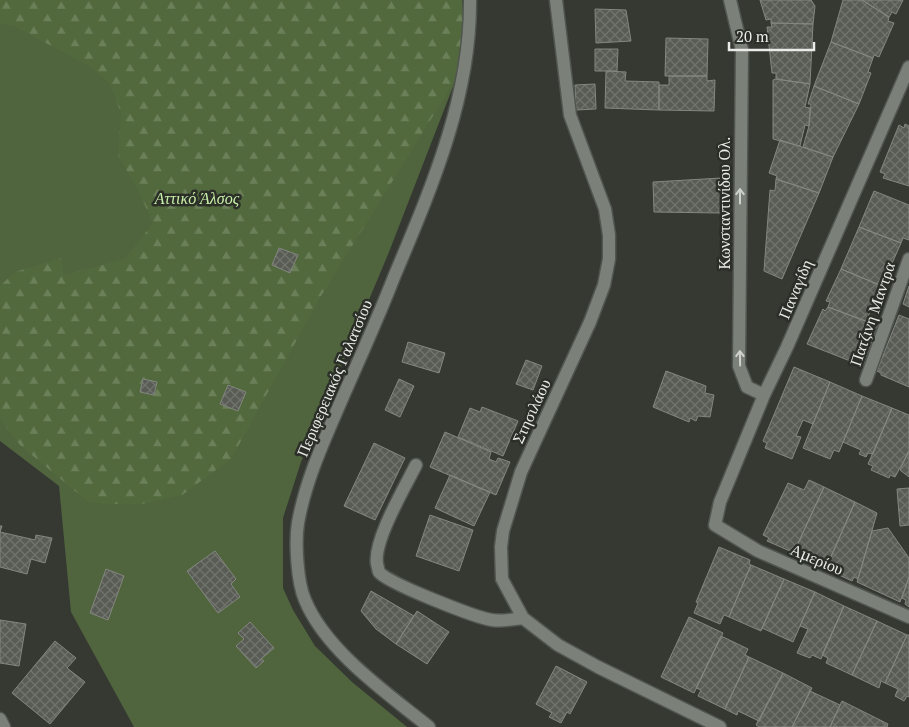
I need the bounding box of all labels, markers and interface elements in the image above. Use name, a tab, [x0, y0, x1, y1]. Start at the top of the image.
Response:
scale bar	[729, 20, 814, 52]
text: 20 m	[736, 26, 769, 46]
street label: Κωνσταντινίδου Ολ.	[713, 137, 735, 269]
park label: Αττικό Άλσος	[154, 187, 240, 209]
one-way arrow	[736, 188, 745, 204]
street label: Παναγίδη	[773, 256, 817, 322]
street label: Πατζινη Μαντρα	[844, 259, 900, 369]
street label: Περιφερειακός Γαλατσίου	[291, 296, 377, 460]
one-way arrow	[735, 351, 744, 367]
street label: Στησιλάου	[506, 375, 556, 447]
street label: Αμερίου	[787, 538, 847, 580]

